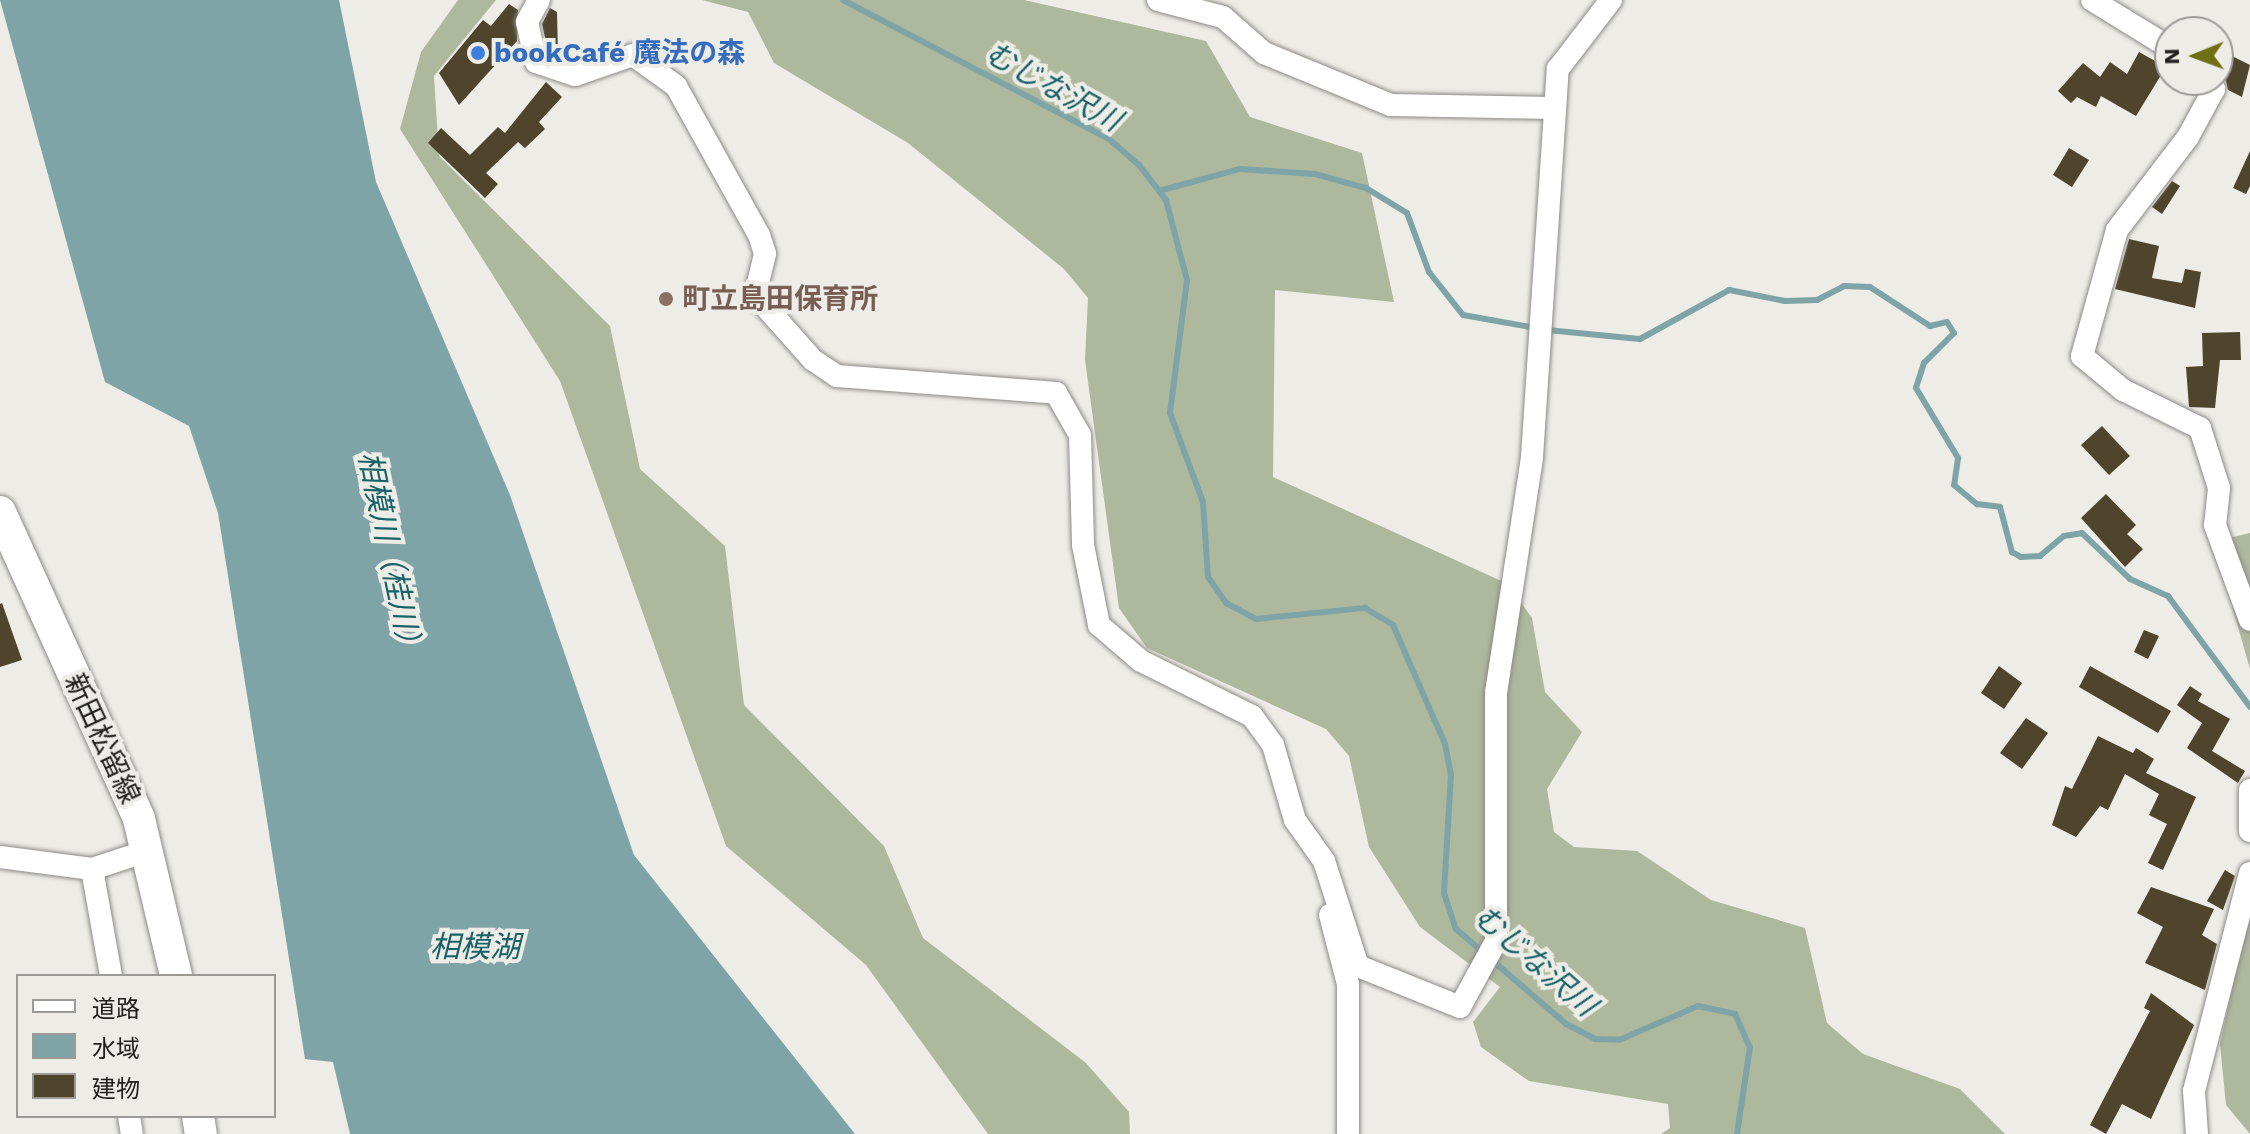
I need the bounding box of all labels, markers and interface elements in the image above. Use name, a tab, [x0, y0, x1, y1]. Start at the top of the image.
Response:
north arrow	[2154, 16, 2234, 96]
water label: むじな沢川	[979, 35, 1127, 139]
place label: bookCafé 魔法の森	[494, 36, 745, 70]
marker: bookCafé 魔法の森	[469, 44, 487, 62]
text: N	[2159, 48, 2184, 65]
place label: 町立島田保育所	[682, 282, 878, 316]
marker: 町立島田保育所	[657, 290, 675, 308]
water label: 相模川（桂川）	[351, 449, 429, 661]
street label: 新田松留線	[57, 668, 147, 810]
water label: むじな沢川	[1467, 898, 1603, 1024]
water label: 相模湖	[430, 929, 520, 965]
legend	[16, 974, 276, 1118]
text: 道路	[92, 995, 140, 1023]
text: 水域	[92, 1035, 140, 1063]
text: 建物	[92, 1075, 140, 1103]

